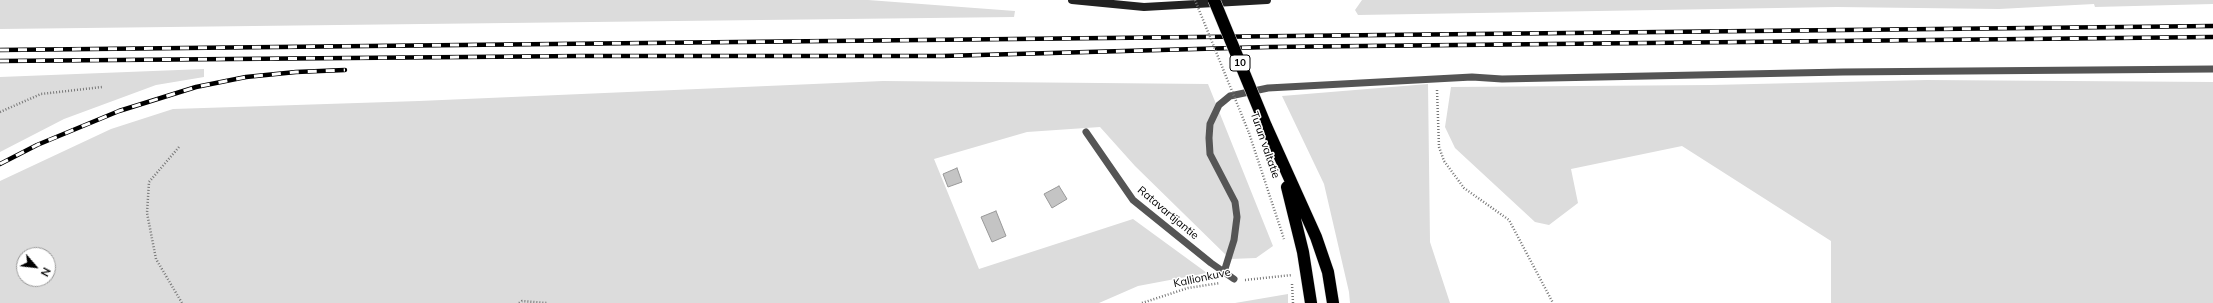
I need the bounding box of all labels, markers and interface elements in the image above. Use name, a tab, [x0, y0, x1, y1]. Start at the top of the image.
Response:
road number: 10	[1230, 55, 1250, 71]
street label: Turun valtatie	[1247, 110, 1283, 180]
street label: Ratavartijantie	[1135, 184, 1201, 242]
north arrow	[16, 247, 56, 287]
text: N	[38, 265, 54, 279]
street label: Kallionkuve	[1172, 266, 1232, 290]

